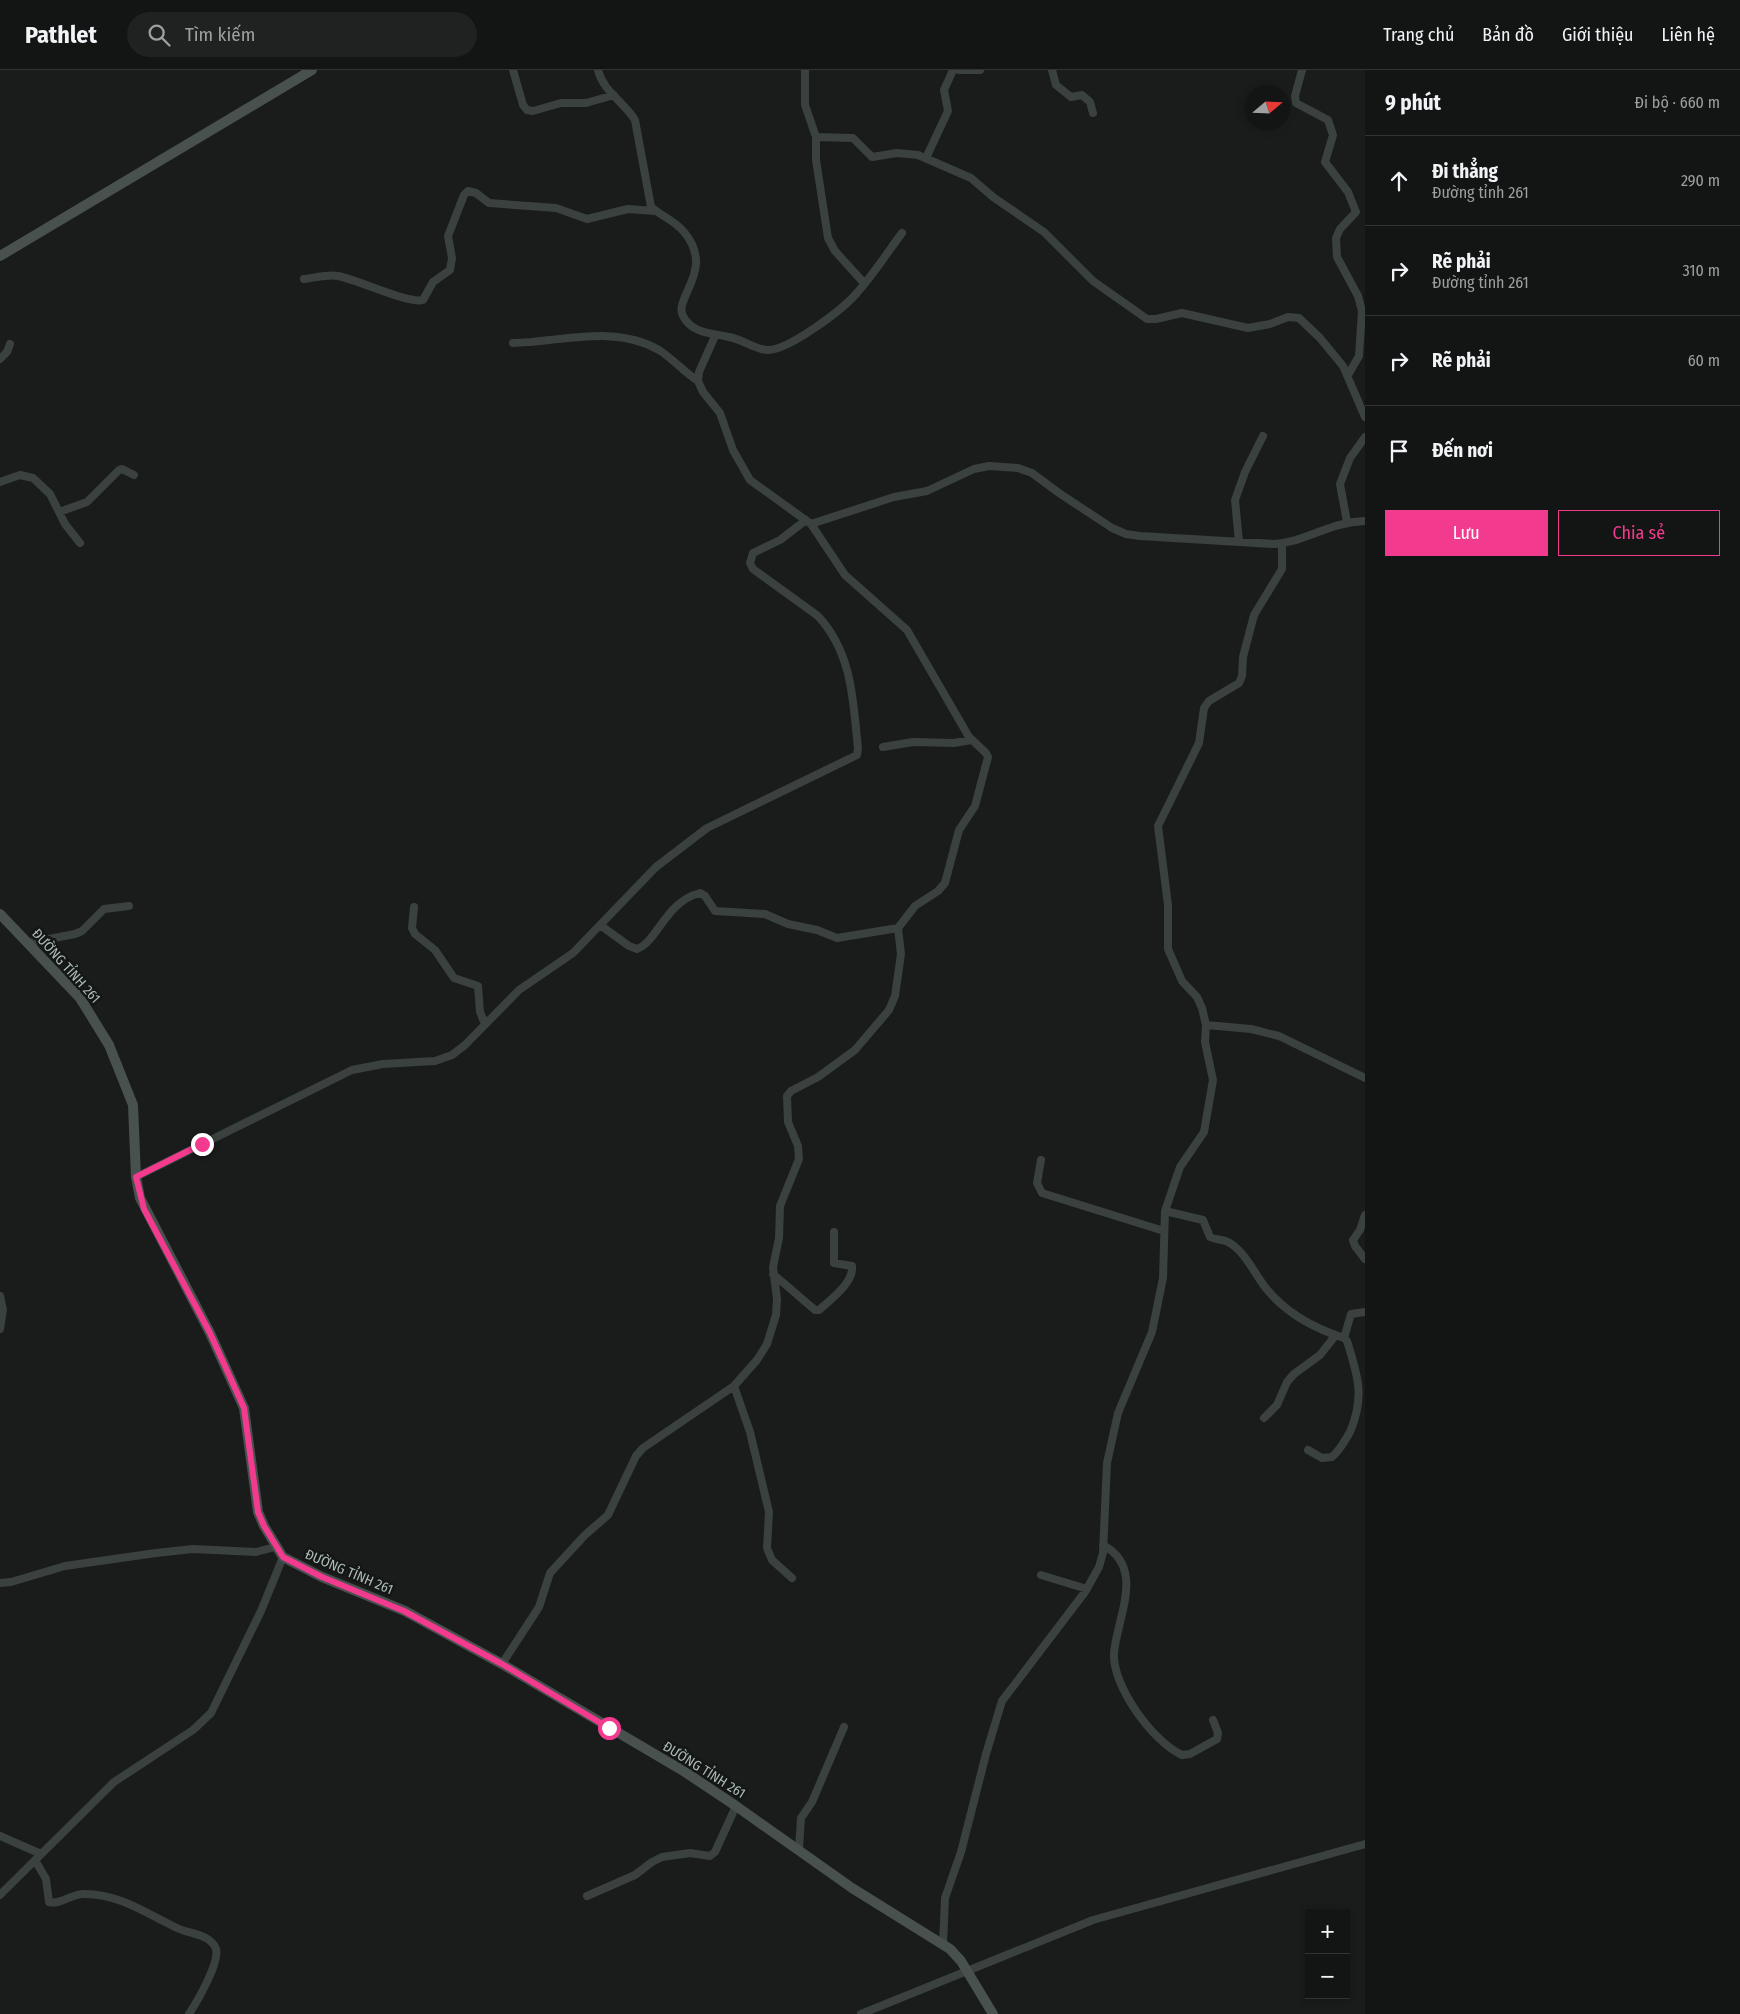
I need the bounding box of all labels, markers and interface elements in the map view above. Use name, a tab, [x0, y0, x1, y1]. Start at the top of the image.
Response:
search box	[127, 12, 477, 57]
text: Pathlet	[25, 21, 97, 49]
icon: search	[145, 21, 173, 49]
text: Tìm kiếm	[185, 23, 255, 46]
text: Trang chủ	[1383, 24, 1454, 46]
text: Bản đồ	[1482, 24, 1534, 46]
text: Giới thiệu	[1562, 24, 1634, 46]
text: Liên hệ	[1662, 24, 1715, 46]
north arrow	[1245, 85, 1290, 130]
text: 9 phút	[1385, 90, 1441, 116]
text: Đi bộ · 660 m	[1635, 93, 1720, 112]
text: Đi thẳng	[1432, 160, 1498, 183]
icon: ahead	[1385, 167, 1413, 195]
text: 290 m	[1681, 171, 1720, 190]
text: Đường tỉnh 261	[1432, 183, 1529, 202]
text: Rẽ phải	[1432, 250, 1491, 273]
icon: right	[1385, 257, 1413, 285]
text: 310 m	[1683, 261, 1720, 280]
text: Đường tỉnh 261	[1432, 273, 1529, 292]
icon: right	[1385, 347, 1413, 375]
text: Rẽ phải	[1432, 349, 1491, 372]
text: 60 m	[1688, 351, 1720, 370]
icon: arrive	[1385, 437, 1413, 465]
text: Đến nơi	[1432, 439, 1493, 462]
button: Lưu	[1385, 510, 1548, 556]
button: Chia sẻ	[1558, 510, 1720, 556]
street label: ĐƯỜNG TỈNH 261	[28, 924, 105, 1007]
route end	[191, 1133, 214, 1156]
street label: ĐƯỜNG TỈNH 261	[302, 1544, 396, 1598]
route start	[598, 1717, 621, 1740]
street label: ĐƯỜNG TỈNH 261	[660, 1736, 749, 1802]
map controls	[1305, 1909, 1350, 1999]
button: +	[1305, 1909, 1350, 1954]
button: −	[1305, 1954, 1350, 1999]

